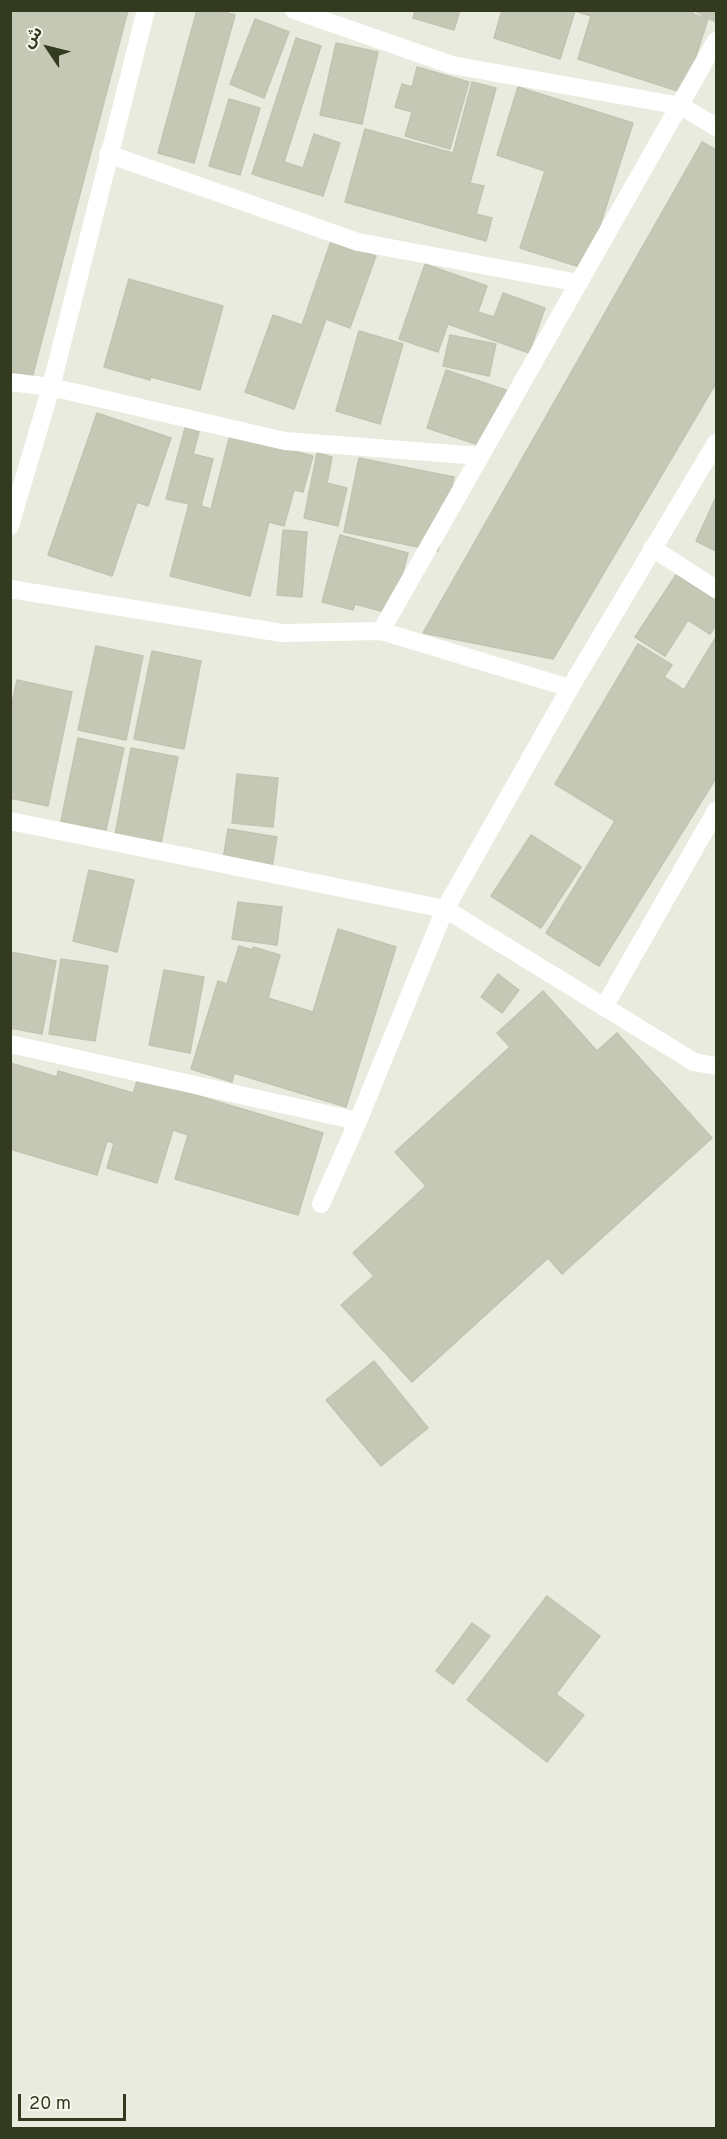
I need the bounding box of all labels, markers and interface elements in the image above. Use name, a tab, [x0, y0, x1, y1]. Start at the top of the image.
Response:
north arrow	[18, 18, 78, 78]
text: ش	[19, 23, 48, 52]
scale bar	[21, 2082, 129, 2120]
text: 20 m	[29, 2093, 71, 2116]

